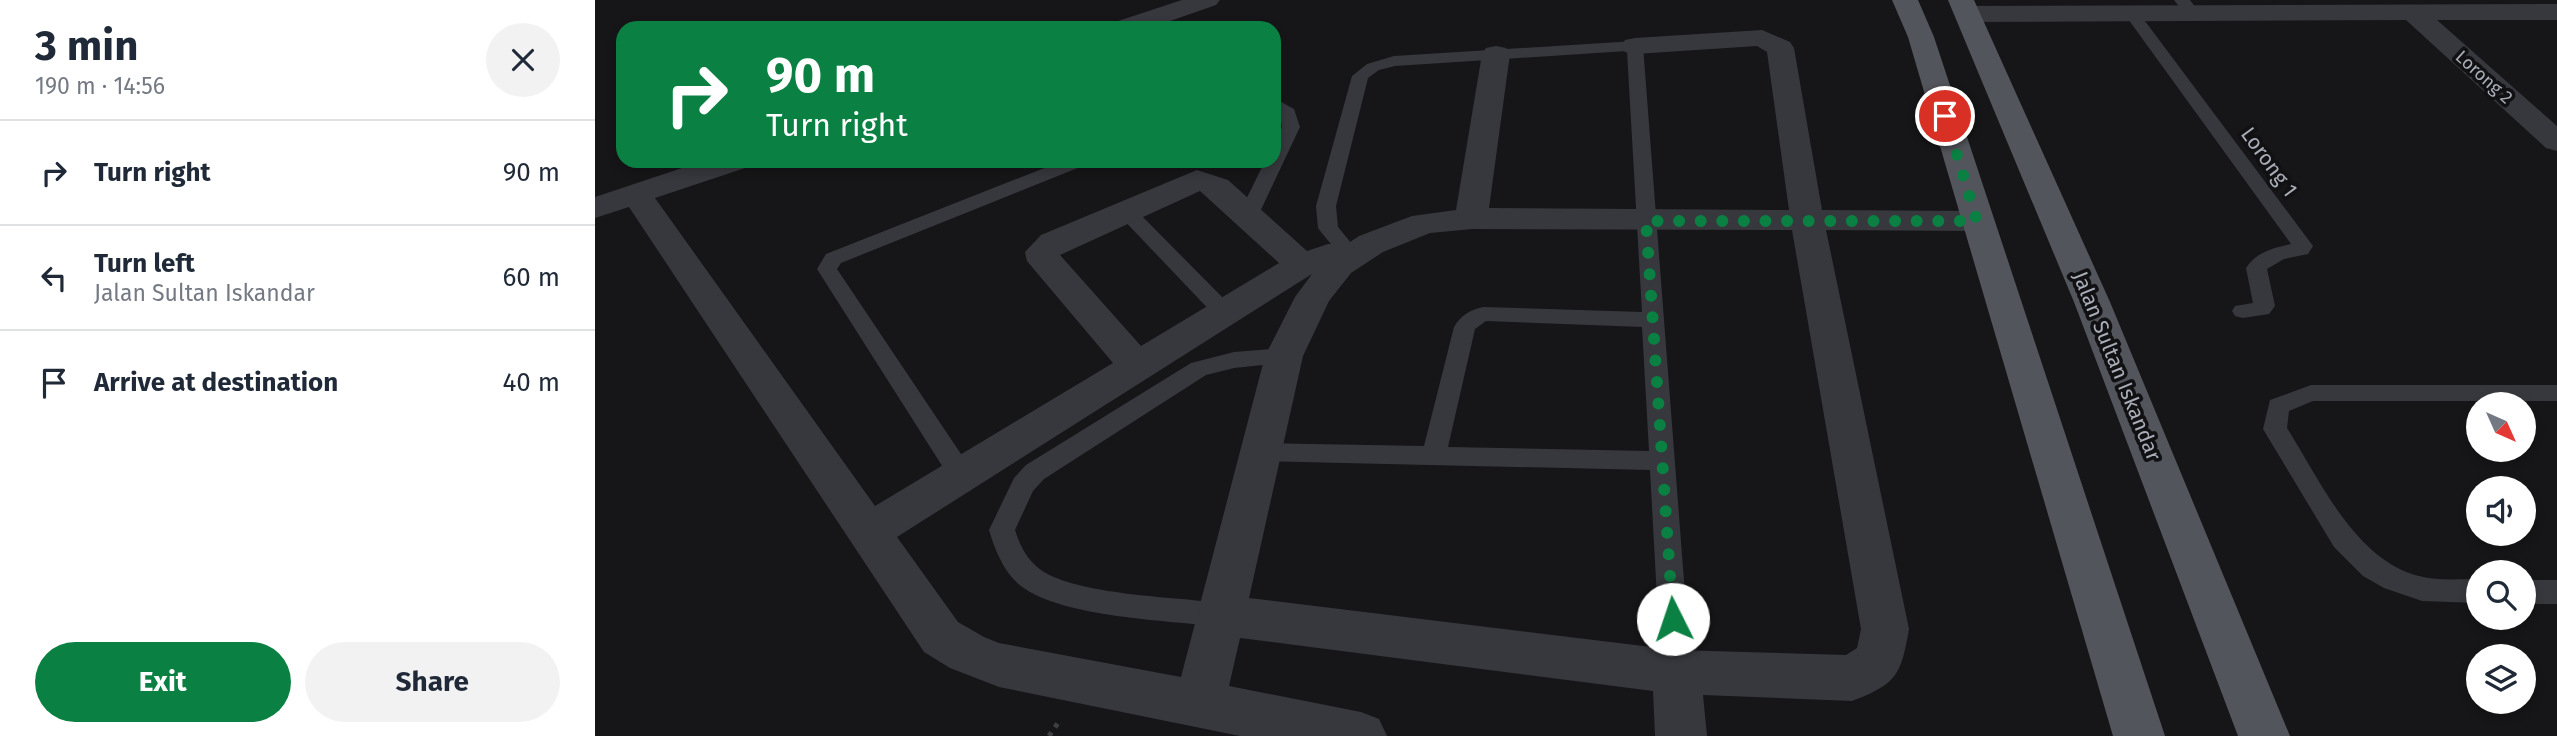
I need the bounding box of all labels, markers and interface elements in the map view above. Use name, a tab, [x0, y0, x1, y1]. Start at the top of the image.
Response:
text: 3 min	[35, 21, 138, 71]
button: close	[486, 23, 560, 97]
text: 90 m	[766, 46, 875, 105]
street label: Lorong 2	[2451, 46, 2517, 108]
icon: right	[651, 49, 742, 140]
text: 190 m · 14:56	[35, 72, 165, 100]
pin	[1915, 86, 1975, 146]
icon: arrive	[1926, 97, 1964, 135]
text: Turn right	[766, 106, 908, 144]
street label: Lorong 1	[2235, 122, 2303, 202]
icon: right	[35, 154, 73, 192]
text: Turn right	[94, 157, 211, 188]
text: 90 m	[503, 157, 560, 188]
text: Turn left	[94, 248, 195, 279]
icon: left	[35, 259, 73, 297]
text: 60 m	[502, 262, 560, 293]
street label: Jalan Sultan Iskandar	[2067, 268, 2167, 464]
text: Jalan Sultan Iskandar	[94, 279, 315, 307]
icon: arrive	[35, 364, 73, 402]
text: Arrive at destination	[94, 367, 338, 398]
text: 40 m	[502, 367, 560, 398]
north arrow	[2466, 392, 2536, 462]
map controls	[2466, 392, 2536, 714]
button: sound	[2466, 476, 2536, 546]
button: search	[2466, 560, 2536, 630]
position arrow	[1636, 582, 1710, 656]
button: Exit	[35, 642, 291, 722]
button: Share	[305, 642, 560, 722]
button: layers	[2466, 644, 2536, 714]

